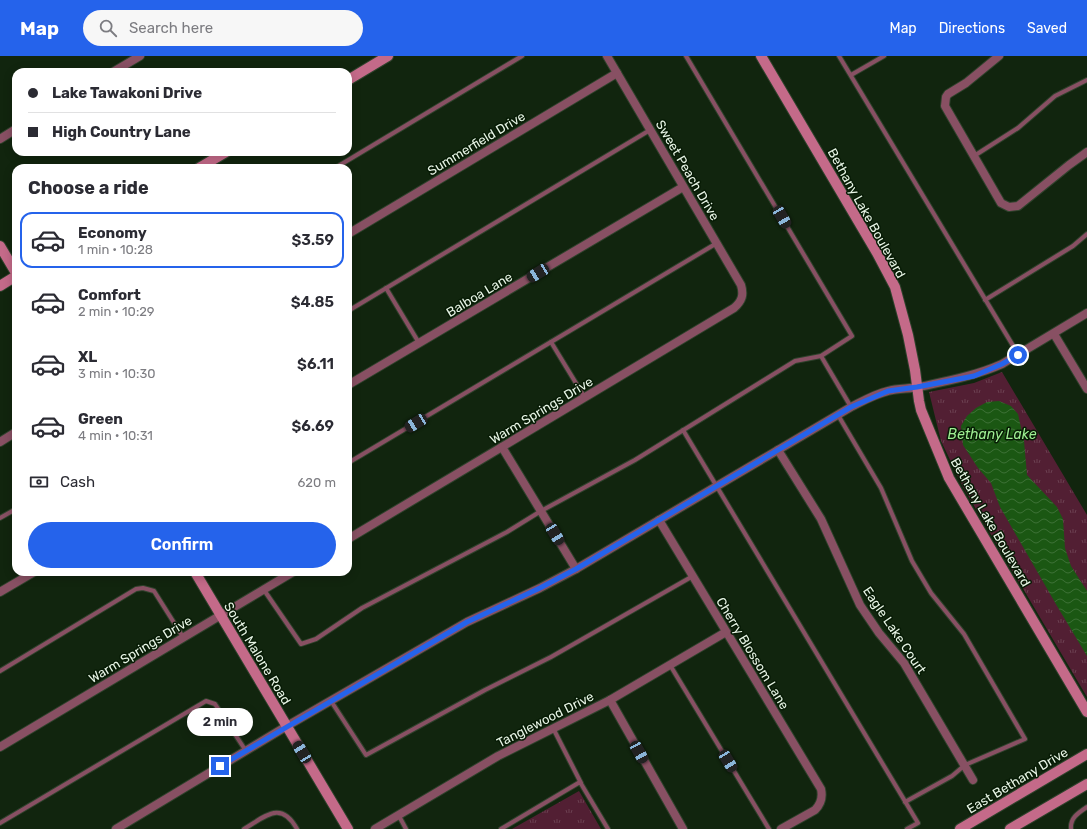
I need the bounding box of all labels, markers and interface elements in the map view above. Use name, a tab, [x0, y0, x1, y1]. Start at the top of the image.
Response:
search box	[83, 10, 363, 46]
text: Map	[20, 17, 59, 40]
icon: search	[97, 17, 119, 39]
text: Search here	[129, 19, 213, 37]
text: Map	[890, 20, 917, 37]
text: Directions	[939, 20, 1005, 37]
text: Saved	[1027, 20, 1067, 37]
text: Lake Tawakoni Drive	[52, 84, 202, 102]
street label: Summerfield Drive	[425, 108, 528, 178]
street label: Sweet Peach Drive	[653, 117, 722, 223]
text: High Country Lane	[52, 123, 191, 141]
street label: Bethany Lake Boulevard	[825, 146, 909, 281]
text: Choose a ride	[28, 177, 149, 199]
car	[771, 204, 793, 230]
icon: car	[30, 222, 66, 258]
text: Economy	[78, 224, 147, 242]
text: $3.59	[291, 231, 334, 249]
text: 1 min · 10:28	[78, 242, 153, 257]
car	[525, 262, 551, 284]
street label: Balboa Lane	[444, 269, 515, 320]
icon: car	[30, 284, 66, 320]
text: Comfort	[78, 286, 141, 304]
text: $4.85	[291, 293, 334, 311]
text: 2 min · 10:29	[78, 304, 155, 319]
icon: car	[30, 346, 66, 382]
route start	[1009, 346, 1027, 364]
text: XL	[78, 348, 97, 366]
text: $6.11	[297, 355, 334, 373]
text: 3 min · 10:30	[78, 366, 155, 381]
street label: Warm Springs Drive	[487, 374, 596, 448]
icon: car	[30, 408, 66, 444]
text: Green	[78, 410, 123, 428]
car	[403, 412, 429, 434]
text: $6.69	[292, 417, 334, 435]
water label: Bethany Lake	[948, 426, 1037, 443]
text: 4 min · 10:31	[78, 428, 153, 443]
street label: Bethany Lake Boulevard	[948, 455, 1034, 589]
icon: cash	[28, 471, 50, 493]
text: Cash	[60, 473, 95, 491]
text: 620 m	[298, 475, 336, 490]
car	[544, 521, 566, 547]
button: Confirm	[28, 522, 336, 568]
street label: Eagle Lake Court	[859, 584, 929, 677]
street label: Cherry Blossom Lane	[713, 594, 792, 712]
street label: South Malone Road	[221, 599, 294, 707]
street label: Warm Springs Drive	[86, 613, 195, 687]
street label: Tanglewood Drive	[494, 689, 597, 751]
callout: 2 min	[187, 708, 253, 736]
text: 2 min	[203, 714, 237, 729]
car	[291, 739, 313, 765]
car	[628, 739, 650, 765]
street label: East Bethany Drive	[964, 744, 1070, 816]
car	[717, 748, 739, 774]
route end	[211, 757, 229, 775]

